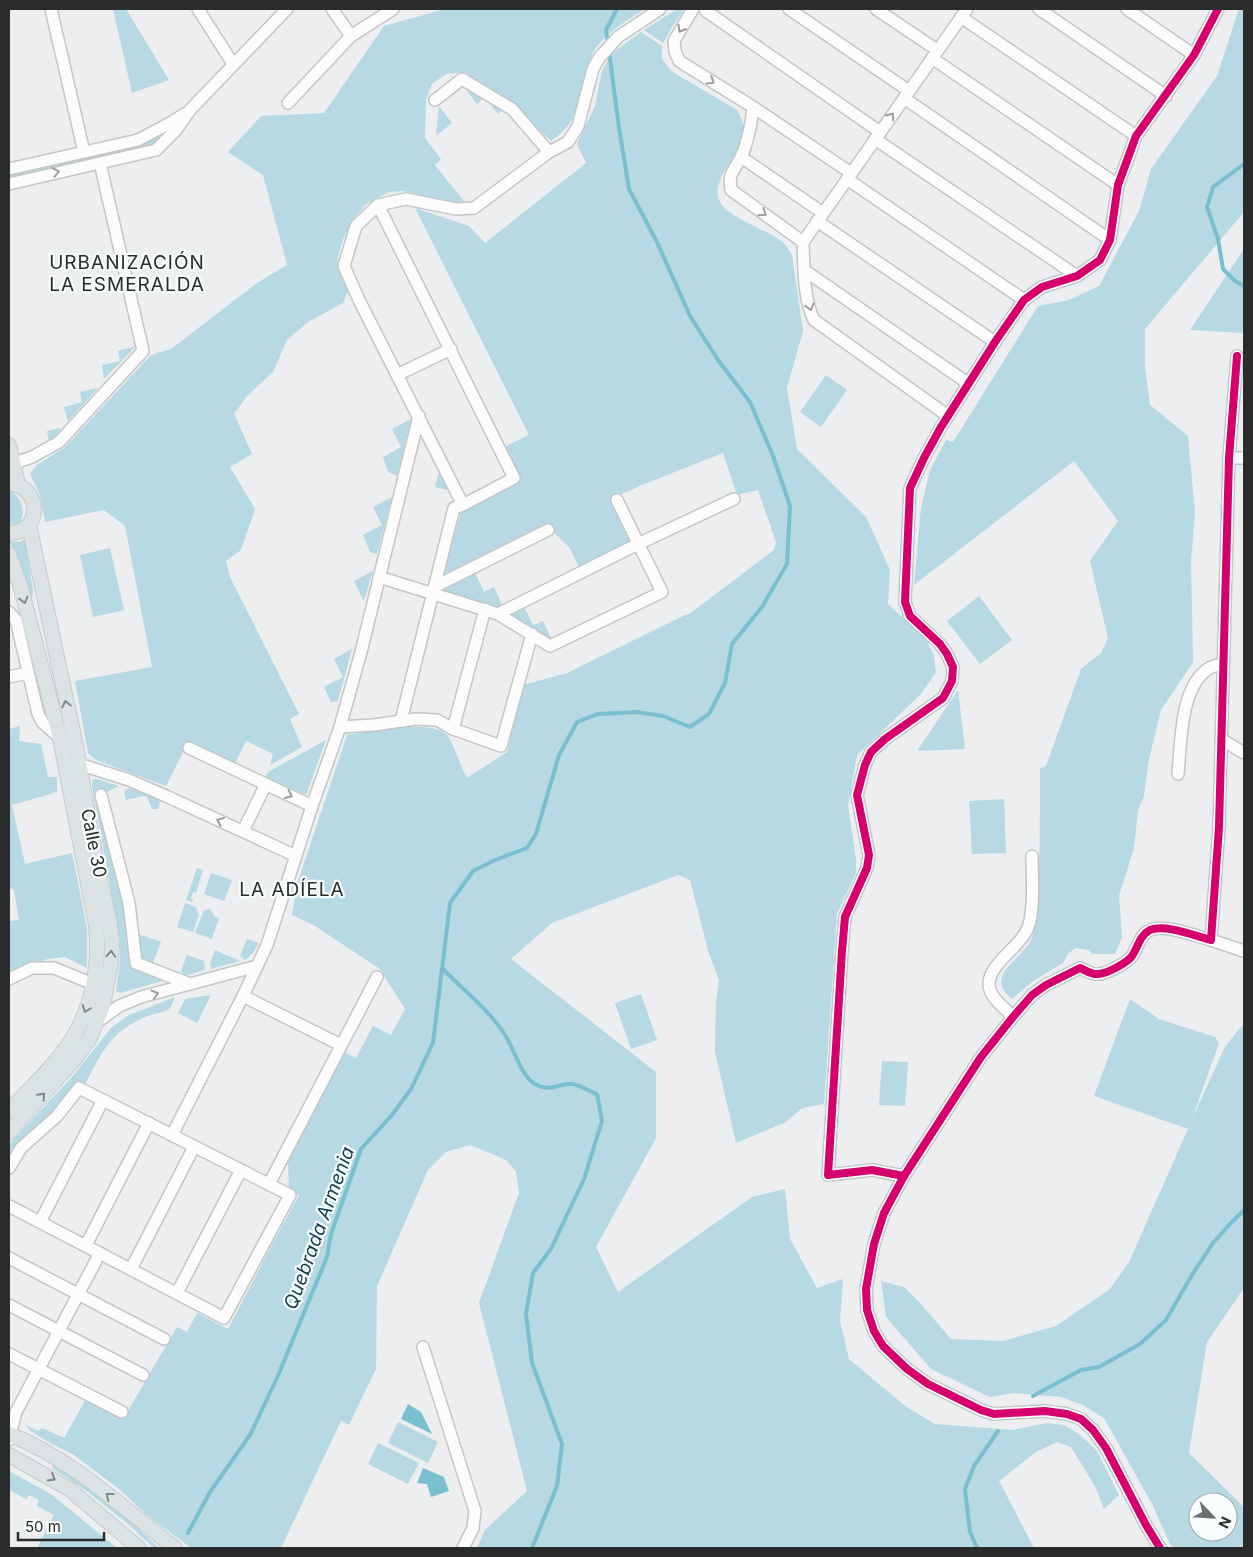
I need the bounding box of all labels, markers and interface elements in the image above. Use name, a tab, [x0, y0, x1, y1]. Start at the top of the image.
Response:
one-way arrow	[677, 24, 687, 33]
one-way arrow	[706, 75, 715, 84]
one-way arrow	[885, 112, 894, 122]
one-way arrow	[52, 167, 61, 178]
one-way arrow	[757, 208, 766, 216]
district label: URBANIZACIÓN LA ESMERALDA	[49, 251, 205, 296]
one-way arrow	[804, 303, 815, 312]
one-way arrow	[18, 596, 29, 605]
one-way arrow	[61, 699, 72, 708]
one-way arrow	[284, 789, 293, 799]
street label: Calle 30	[77, 807, 111, 879]
one-way arrow	[216, 816, 225, 827]
district label: LA ADÍELA	[239, 877, 345, 901]
one-way arrow	[106, 950, 117, 958]
one-way arrow	[150, 989, 158, 999]
one-way arrow	[82, 1004, 92, 1013]
one-way arrow	[36, 1093, 45, 1102]
water label: Quebrada Armenia	[279, 1143, 359, 1312]
one-way arrow	[46, 1472, 55, 1482]
north arrow	[1188, 1492, 1238, 1542]
one-way arrow	[105, 1493, 115, 1502]
scale bar	[18, 1510, 104, 1542]
text: N	[1215, 1514, 1235, 1531]
text: 50 m	[25, 1517, 61, 1536]

